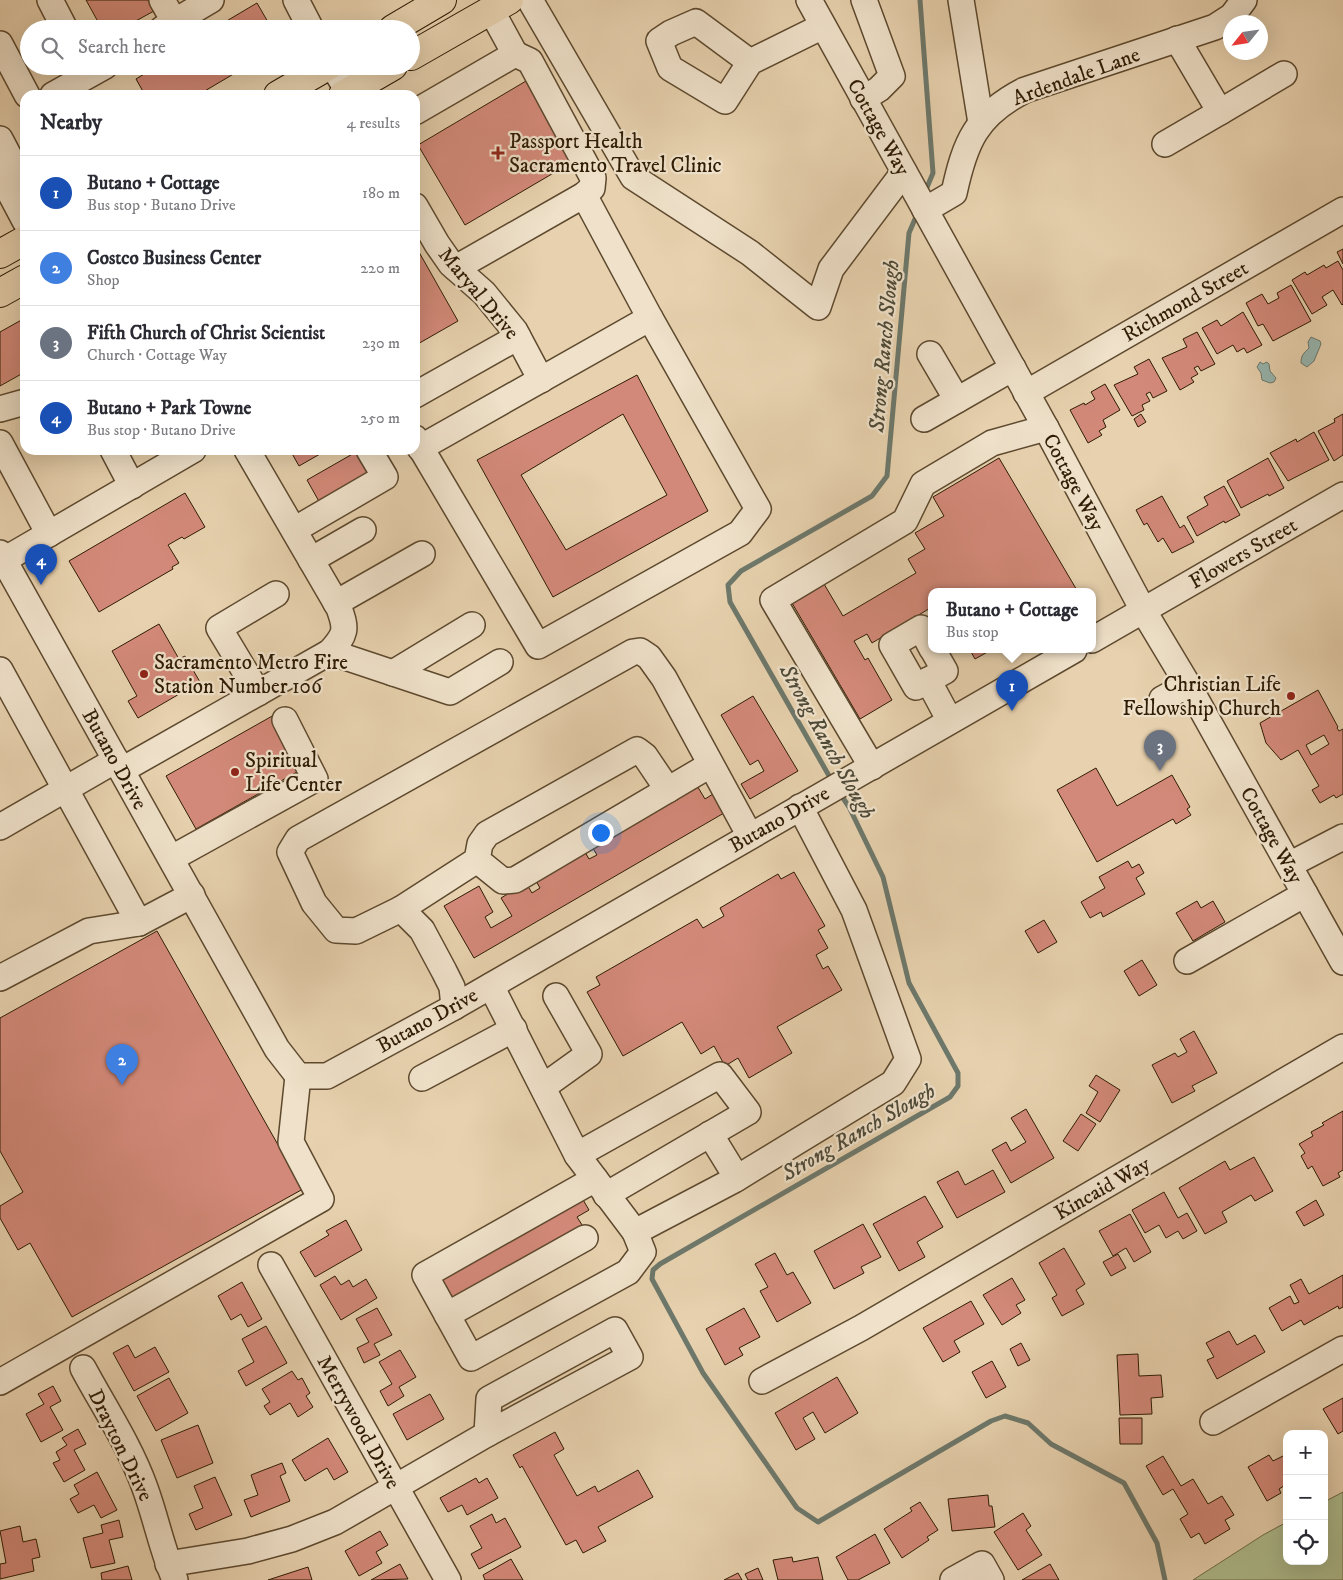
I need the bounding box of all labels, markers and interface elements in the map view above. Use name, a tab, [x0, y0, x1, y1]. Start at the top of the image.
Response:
north arrow	[1223, 15, 1268, 60]
search box	[20, 20, 420, 75]
icon: search	[38, 34, 66, 62]
text: Search here	[78, 36, 166, 59]
street label: Ardendale Lane	[1009, 42, 1144, 112]
street label: Cottage Way	[841, 75, 916, 181]
text: Nearby	[40, 110, 102, 136]
text: 4 results	[347, 113, 400, 133]
place label: Passport Health Sacramento Travel Clinic	[509, 129, 722, 179]
marker: Passport Health Sacramento Travel Clinic	[491, 146, 505, 160]
text: Butano + Cottage	[87, 172, 220, 195]
text: 1	[53, 183, 59, 203]
text: 180 m	[362, 183, 400, 203]
text: Bus stop · Butano Drive	[87, 195, 236, 215]
street label: Maryal Drive	[432, 242, 525, 345]
text: Costco Business Center	[87, 247, 261, 270]
street label: Richmond Street	[1118, 255, 1253, 348]
text: 2	[52, 258, 60, 278]
text: 220 m	[360, 258, 400, 278]
water label: Strong Ranch Slough	[863, 259, 905, 434]
text: Shop	[87, 270, 120, 290]
text: Fifth Church of Christ Scientist	[87, 322, 325, 345]
text: 3	[53, 333, 59, 353]
text: 230 m	[362, 333, 400, 353]
text: Church · Cottage Way	[87, 345, 227, 365]
text: Butano + Park Towne	[87, 397, 251, 420]
text: 4	[51, 408, 61, 428]
text: 250 m	[360, 408, 400, 428]
text: Bus stop · Butano Drive	[87, 420, 236, 440]
street label: Cottage Way	[1037, 429, 1110, 537]
street label: Flowers Street	[1185, 512, 1302, 595]
pin: 4	[25, 544, 57, 585]
popup	[928, 588, 1096, 653]
text: Butano + Cottage	[946, 599, 1078, 622]
text: Bus stop	[946, 622, 999, 642]
place label: Sacramento Metro Fire Station Number 106	[154, 650, 348, 700]
water label: Strong Ranch Slough	[772, 659, 880, 824]
marker: Sacramento Metro Fire Station Number 106	[138, 668, 150, 680]
pin: 1	[996, 670, 1028, 711]
place label: Christian Life Fellowship Church	[1123, 672, 1281, 722]
marker: Christian Life Fellowship Church	[1285, 690, 1297, 702]
street label: Butano Drive	[76, 704, 153, 815]
pin: 3	[1144, 730, 1176, 771]
place label: Spiritual Life Center	[245, 748, 342, 798]
marker: Spiritual Life Center	[229, 766, 241, 778]
street label: Butano Drive	[725, 781, 835, 859]
street label: Cottage Way	[1234, 783, 1309, 889]
your location	[588, 820, 614, 846]
street label: Butano Drive	[372, 982, 483, 1059]
pin: 2	[106, 1044, 138, 1085]
water label: Strong Ranch Slough	[776, 1077, 940, 1188]
street label: Kincaid Way	[1050, 1151, 1156, 1227]
street label: Merrywood Drive	[311, 1351, 406, 1494]
street label: Drayton Drive	[82, 1385, 159, 1506]
map controls	[1283, 1430, 1328, 1565]
button: +	[1283, 1430, 1328, 1475]
button: −	[1283, 1475, 1328, 1520]
button: locate	[1283, 1520, 1328, 1565]

